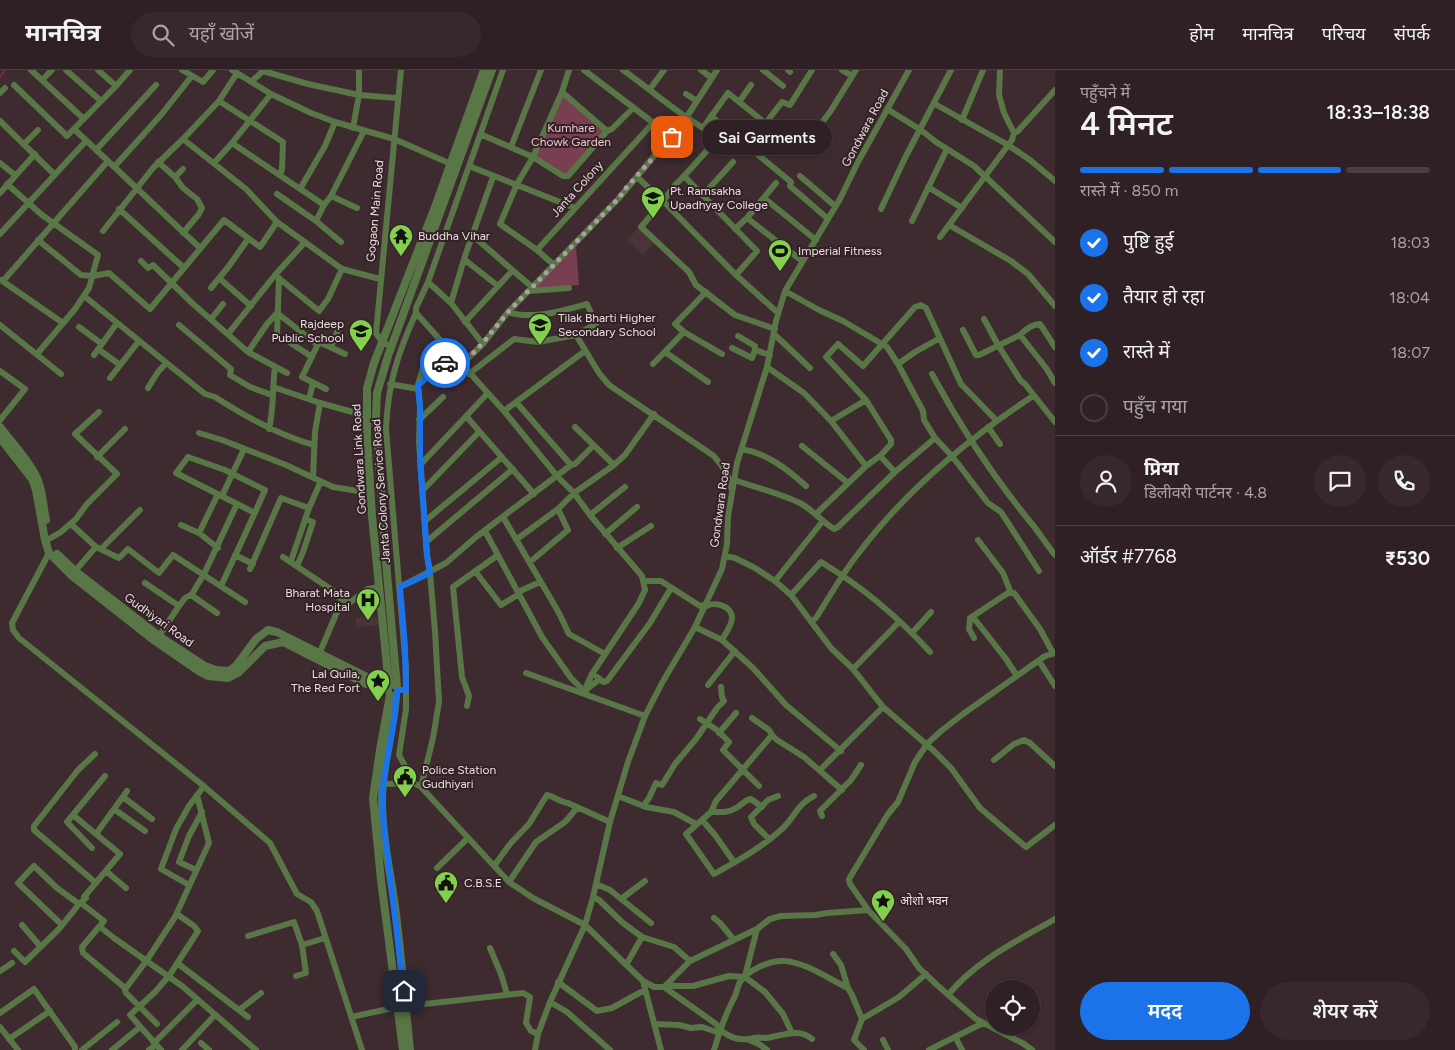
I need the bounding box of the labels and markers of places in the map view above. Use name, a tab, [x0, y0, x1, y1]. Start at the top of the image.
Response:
pin	[651, 116, 693, 158]
callout: Sai Garments	[702, 120, 832, 154]
place label: Pt. Ramsakha Upadhyay College	[670, 184, 768, 212]
school or university icon: Pt. Ramsakha Upadhyay College	[640, 185, 666, 219]
temple icon: Buddha Vihar	[388, 223, 414, 257]
place label: Buddha Vihar	[418, 229, 490, 243]
sports icon: Imperial Fitness	[767, 238, 793, 272]
place label: Imperial Fitness	[798, 244, 882, 258]
place label: Tilak Bharti Higher Secondary School	[558, 311, 656, 339]
school or university icon: Tilak Bharti Higher Secondary School	[527, 312, 553, 346]
place label: Rajdeep Public School	[271, 317, 344, 345]
school or university icon: Rajdeep Public School	[348, 318, 374, 352]
place label: Bharat Mata Hospital	[285, 586, 350, 614]
hospital icon: Bharat Mata Hospital	[355, 587, 381, 621]
place label: Lal Quila, The Red Fort	[291, 667, 360, 695]
place icon: Lal Quila, The Red Fort	[365, 668, 391, 702]
place label: Police Station Gudhiyari	[422, 763, 496, 791]
public building icon: Police Station Gudhiyari	[392, 764, 418, 798]
public building icon: C.B.S.E	[433, 870, 459, 904]
place label: C.B.S.E	[464, 876, 502, 890]
place icon: ओशो भवन	[870, 888, 896, 922]
place label: ओशो भवन	[900, 893, 949, 908]
pin	[383, 970, 425, 1012]

